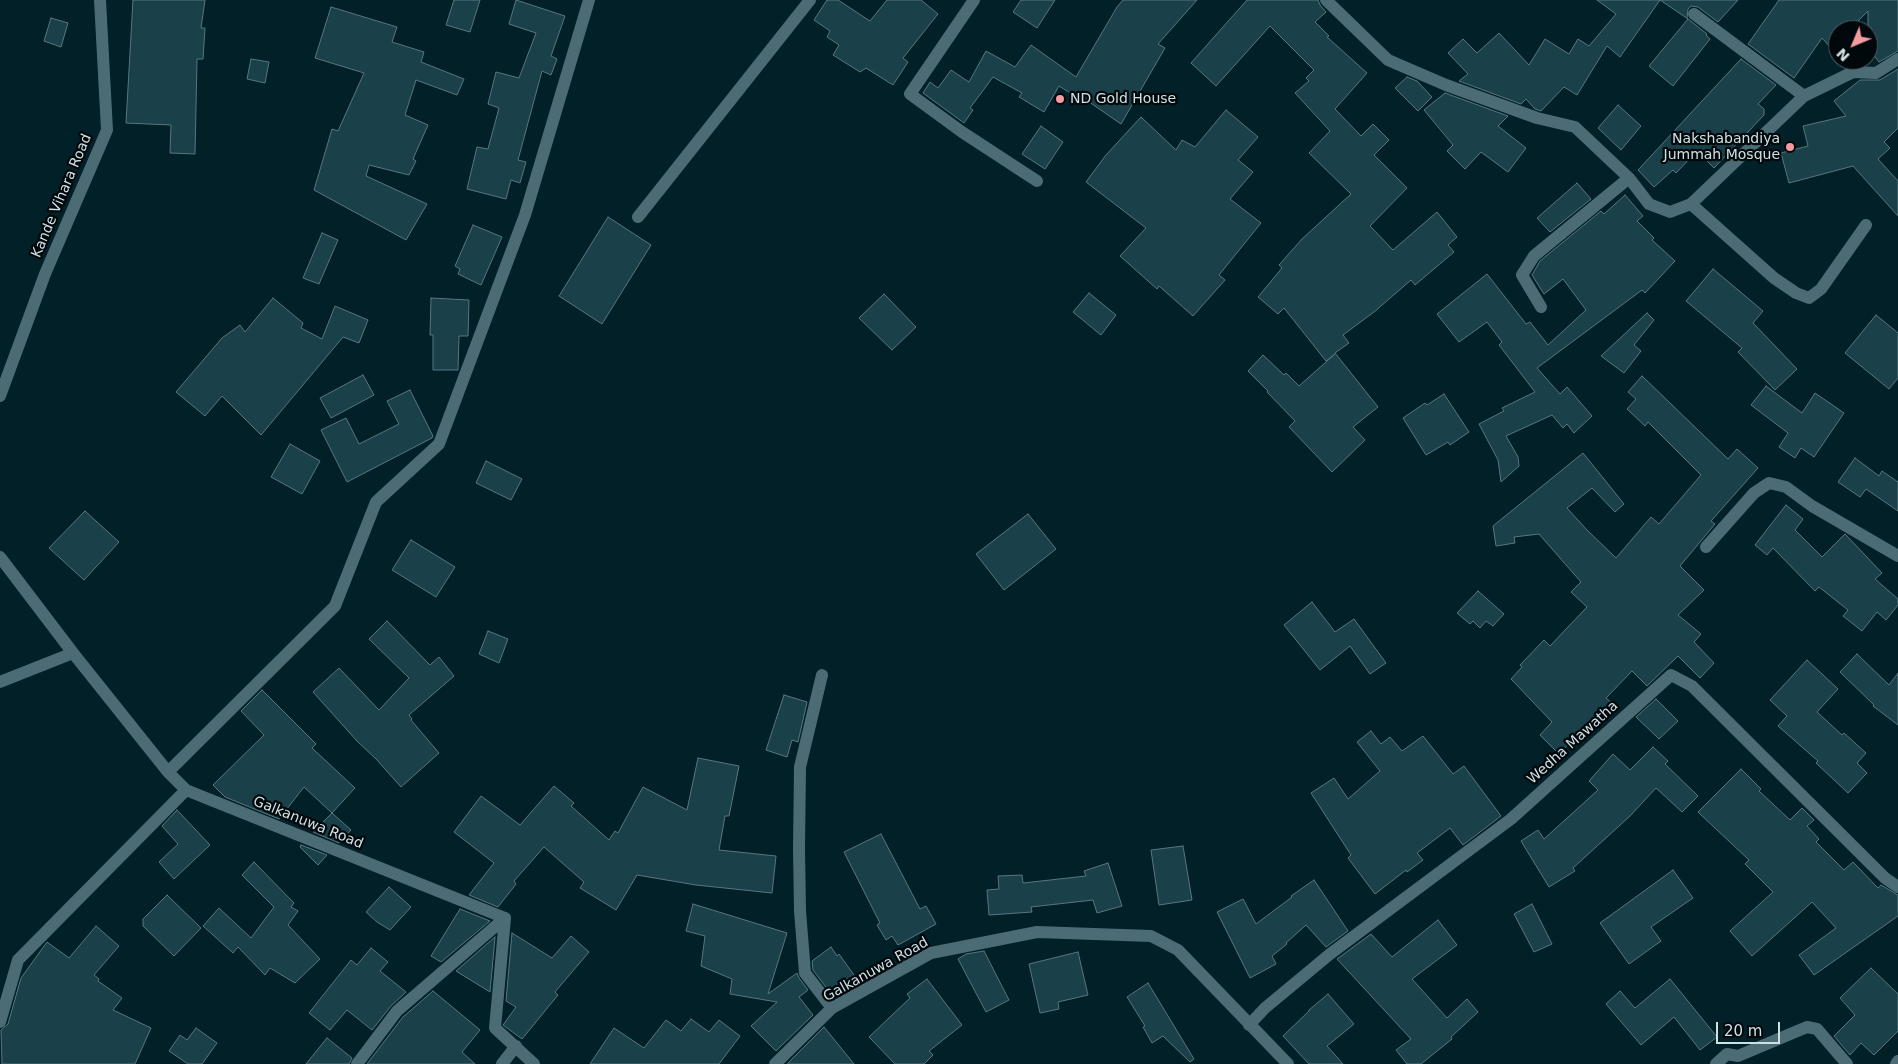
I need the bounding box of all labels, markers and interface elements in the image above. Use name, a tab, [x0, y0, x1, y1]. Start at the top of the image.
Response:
north arrow	[1828, 20, 1878, 70]
text: N	[1833, 45, 1853, 65]
place label: ND Gold House	[1070, 91, 1176, 107]
marker: ND Gold House	[1054, 93, 1066, 105]
place label: Nakshabandiya Jummah Mosque	[1664, 131, 1780, 164]
street label: Kande Vihara Road	[28, 132, 96, 260]
marker: Nakshabandiya Jummah Mosque	[1784, 141, 1796, 153]
street label: Wedha Mawatha	[1524, 698, 1622, 788]
street label: Galkanuwa Road	[251, 793, 365, 853]
street label: Galkanuwa Road	[821, 934, 931, 1006]
scale bar	[1718, 1012, 1782, 1044]
text: 20 m	[1724, 1022, 1762, 1040]

